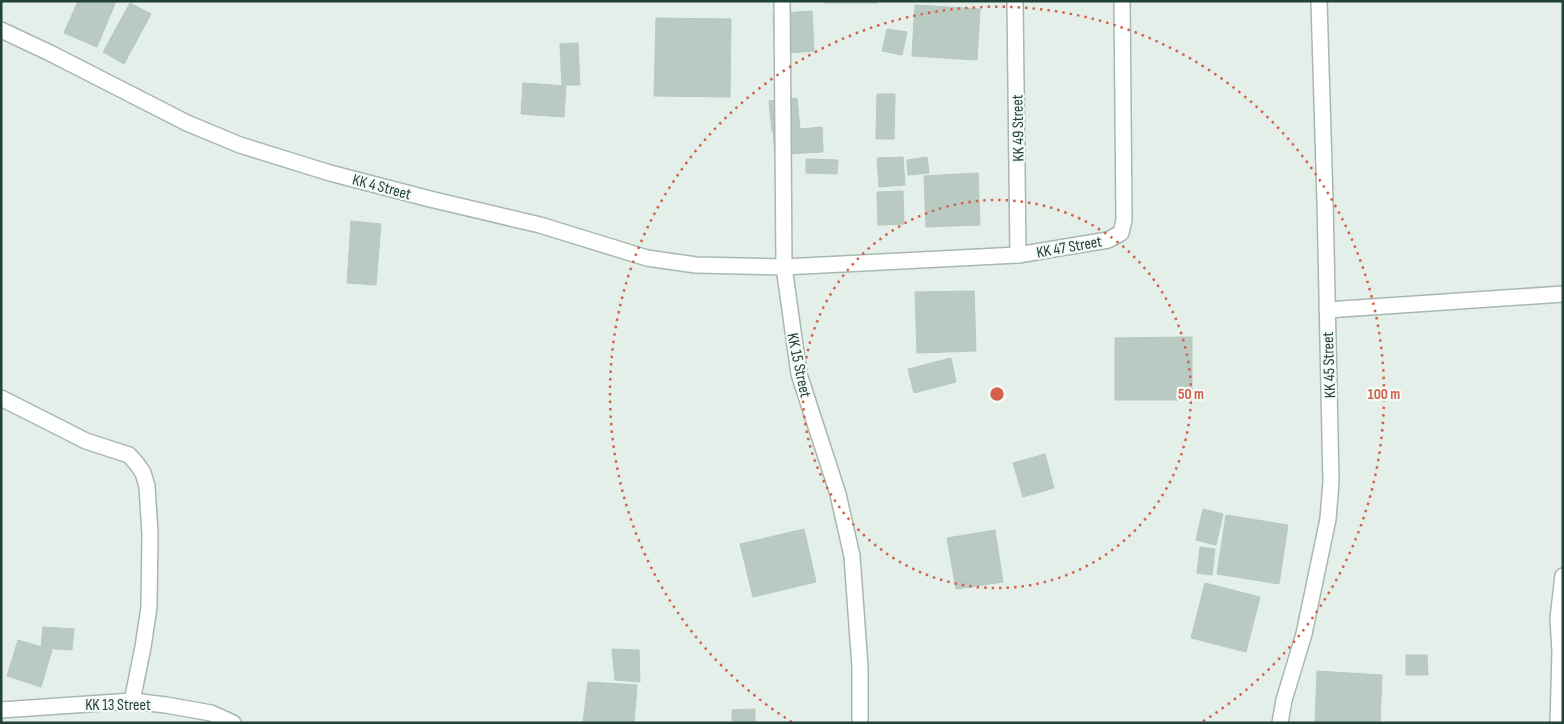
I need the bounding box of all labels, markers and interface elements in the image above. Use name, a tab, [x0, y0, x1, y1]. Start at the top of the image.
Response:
street label: KK 49 Street	[1008, 94, 1029, 162]
street label: KK 4 Street	[350, 171, 413, 204]
street label: KK 47 Street	[1035, 232, 1104, 263]
street label: KK 15 Street	[782, 331, 815, 399]
street label: KK 45 Street	[1319, 331, 1340, 398]
centre of rings	[988, 385, 1006, 403]
text: 50 m	[1178, 385, 1204, 404]
text: 100 m	[1368, 385, 1400, 404]
street label: KK 13 Street	[85, 696, 151, 715]

